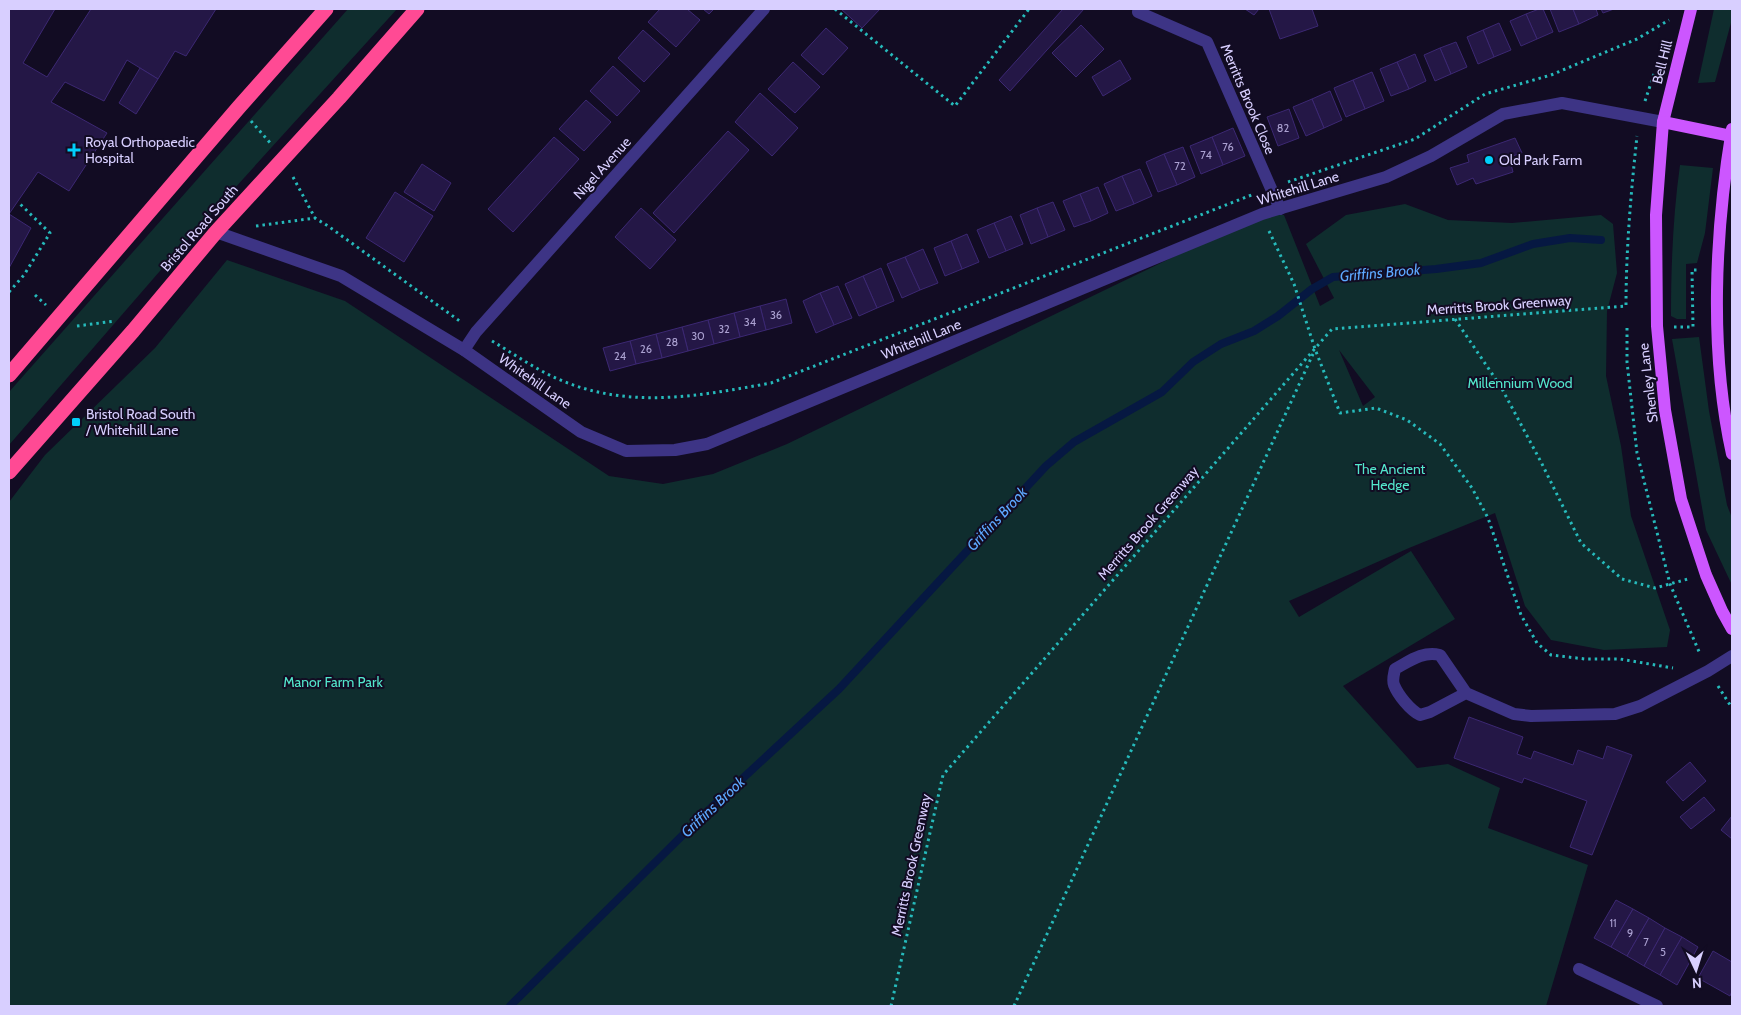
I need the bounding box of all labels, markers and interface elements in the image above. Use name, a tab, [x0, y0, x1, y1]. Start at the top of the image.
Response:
street label: Bell Hill	[1648, 38, 1676, 86]
street label: Merritts Brook Close	[1217, 41, 1279, 157]
house number: 82	[1277, 121, 1289, 135]
place label: Royal Orthopaedic Hospital	[85, 133, 195, 167]
street label: Nigel Avenue	[569, 133, 635, 203]
house number: 76	[1222, 140, 1234, 154]
marker: Royal Orthopaedic Hospital	[67, 143, 81, 157]
house number: 74	[1200, 148, 1212, 162]
place label: Old Park Farm	[1499, 151, 1582, 169]
marker: Old Park Farm	[1483, 154, 1495, 166]
house number: 72	[1174, 159, 1186, 173]
street label: Whitehill Lane	[1255, 167, 1341, 209]
street label: Bristol Road South	[156, 181, 242, 275]
water label: Griffins Brook	[1339, 260, 1422, 285]
street label: Merritts Brook Greenway	[1426, 291, 1572, 319]
house number: 36	[770, 308, 782, 322]
house number: 34	[744, 315, 757, 329]
street label: Whitehill Lane	[878, 315, 964, 363]
house number: 32	[718, 322, 730, 336]
house number: 30	[691, 329, 705, 343]
house number: 28	[666, 335, 678, 349]
house number: 26	[640, 342, 652, 356]
street label: Shenley Lane	[1634, 342, 1662, 424]
street label: Whitehill Lane	[495, 349, 575, 413]
house number: 24	[614, 349, 627, 363]
park label: Millennium Wood	[1467, 374, 1573, 392]
place label: Bristol Road South / Whitehill Lane	[85, 405, 195, 439]
marker: Bristol Road South / Whitehill Lane	[70, 416, 82, 428]
park label: The Ancient Hedge	[1355, 460, 1426, 494]
street label: Merritts Brook Greenway	[1094, 462, 1202, 584]
water label: Griffins Brook	[963, 483, 1031, 555]
park label: Manor Farm Park	[283, 673, 383, 691]
water label: Griffins Brook	[677, 773, 749, 841]
street label: Merritts Brook Greenway	[887, 792, 935, 938]
house number: 11	[1609, 916, 1617, 930]
house number: 9	[1627, 926, 1633, 940]
house number: 7	[1643, 935, 1649, 949]
house number: 5	[1660, 945, 1666, 959]
north arrow	[1671, 945, 1721, 995]
text: N	[1691, 974, 1702, 992]

